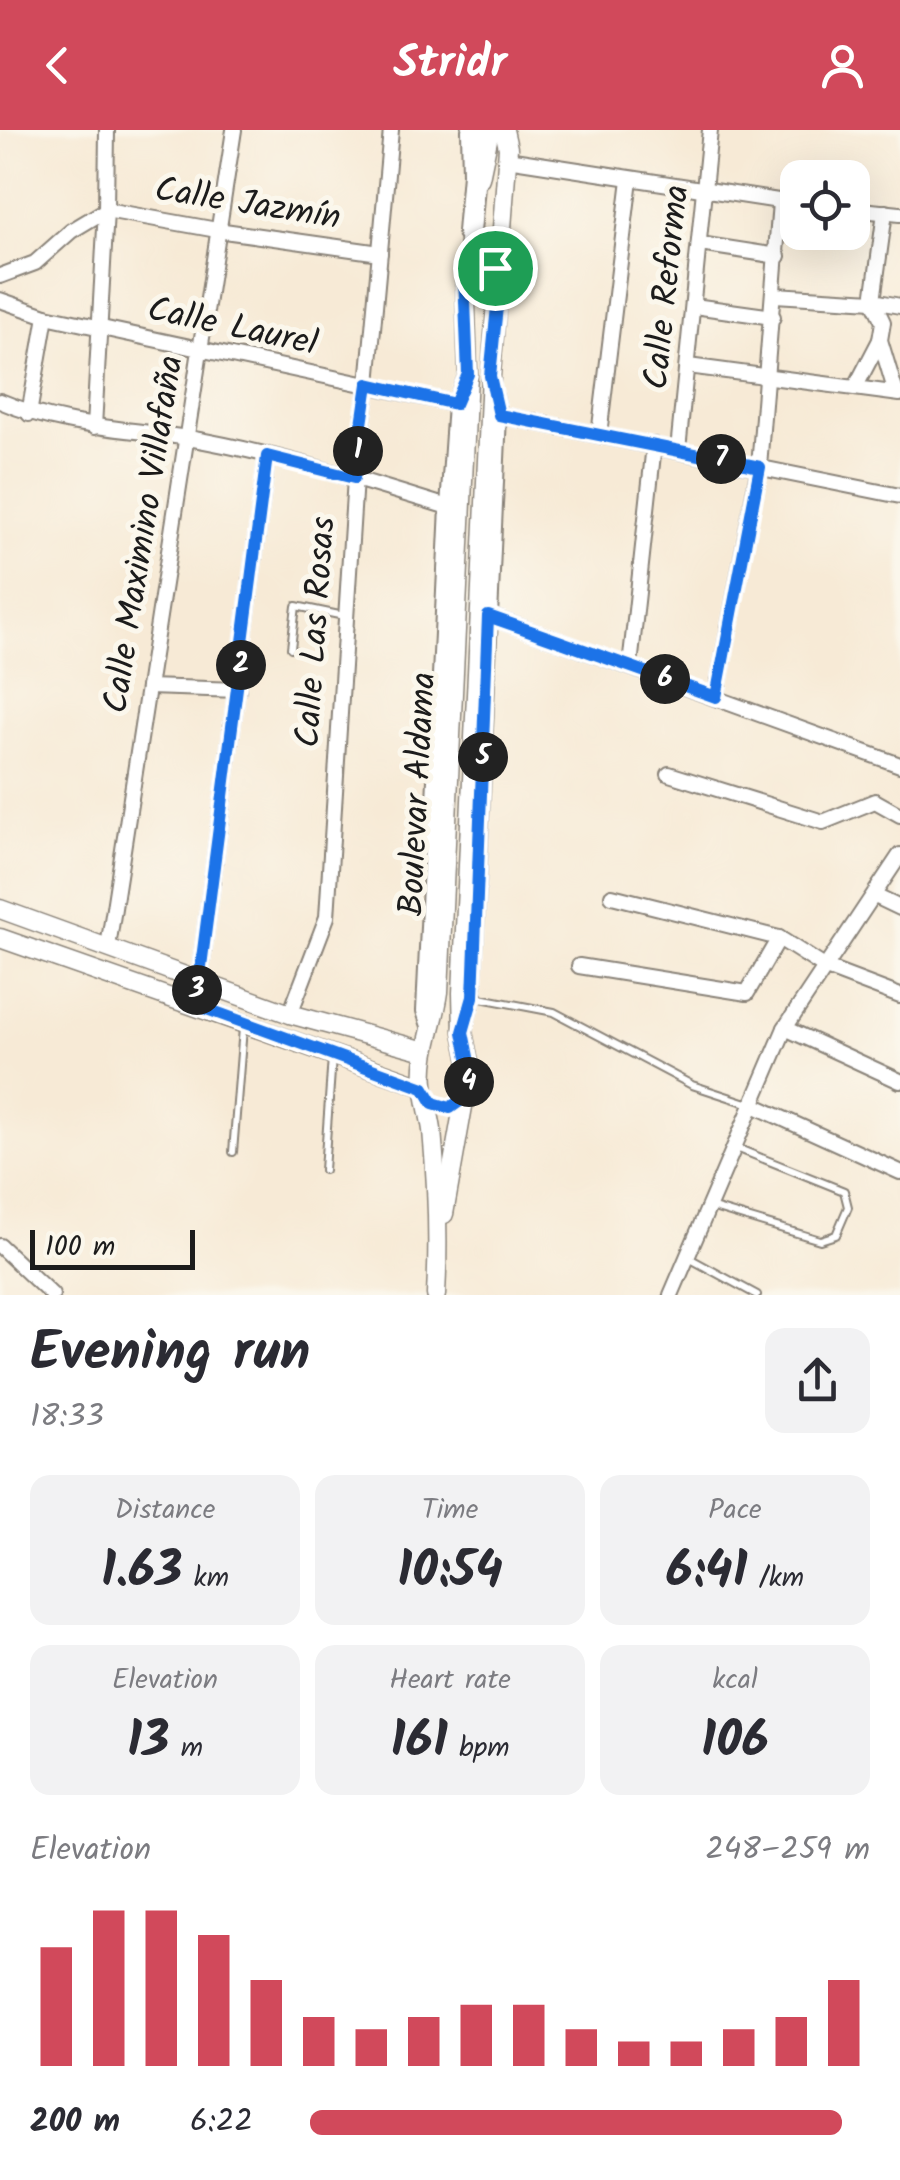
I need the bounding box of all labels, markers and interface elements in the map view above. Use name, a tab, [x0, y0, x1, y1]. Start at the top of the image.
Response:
text: Stridr	[393, 29, 507, 101]
icon: back	[30, 38, 85, 93]
icon: person	[815, 38, 870, 93]
map controls	[780, 160, 870, 250]
button: locate	[780, 160, 870, 250]
street label: Calle Jazmín	[151, 163, 344, 247]
street label: Calle Reforma	[629, 182, 707, 392]
pin	[453, 226, 538, 311]
icon: arrive	[468, 241, 523, 296]
street label: Calle Laurel	[142, 283, 323, 373]
street label: Calle Maximino Villafaña	[89, 352, 201, 717]
pin: 1	[333, 426, 383, 476]
text: 1	[354, 428, 362, 473]
pin: 7	[696, 434, 746, 484]
text: 7	[714, 436, 728, 481]
street label: Calle Las Rosas	[281, 515, 353, 750]
pin: 2	[216, 640, 266, 690]
text: 2	[233, 642, 249, 687]
pin: 6	[640, 654, 690, 704]
text: 6	[657, 656, 673, 701]
street label: Boulevar Aldama	[385, 671, 453, 918]
pin: 5	[458, 732, 508, 782]
text: 5	[476, 734, 490, 779]
pin: 3	[172, 965, 222, 1015]
text: 3	[189, 967, 205, 1012]
pin: 4	[444, 1057, 494, 1107]
text: 4	[461, 1059, 477, 1104]
scale bar	[30, 1225, 195, 1270]
text: 100 m	[45, 1225, 115, 1270]
text: Evening run	[30, 1311, 310, 1398]
button: share	[765, 1328, 870, 1433]
text: 18:33	[30, 1392, 104, 1443]
text: Distance	[115, 1488, 215, 1533]
text: Time	[422, 1488, 478, 1533]
text: Pace	[708, 1488, 762, 1533]
text: 1.63	[101, 1533, 182, 1613]
text: 10:54	[397, 1533, 503, 1613]
text: 6:41	[666, 1533, 748, 1613]
text: km	[182, 1556, 229, 1601]
text: /km	[748, 1556, 804, 1601]
text: Elevation	[112, 1658, 218, 1703]
text: Heart rate	[389, 1658, 511, 1703]
text: kcal	[712, 1658, 758, 1703]
text: 13	[127, 1703, 169, 1783]
text: 161	[391, 1703, 448, 1783]
text: 106	[701, 1703, 769, 1783]
text: m	[169, 1726, 203, 1771]
text: bpm	[448, 1726, 509, 1771]
text: Elevation	[30, 1825, 151, 1876]
text: 248–259 m	[705, 1825, 870, 1876]
text: 200 m	[30, 2097, 120, 2148]
text: 6:22	[190, 2097, 253, 2148]

